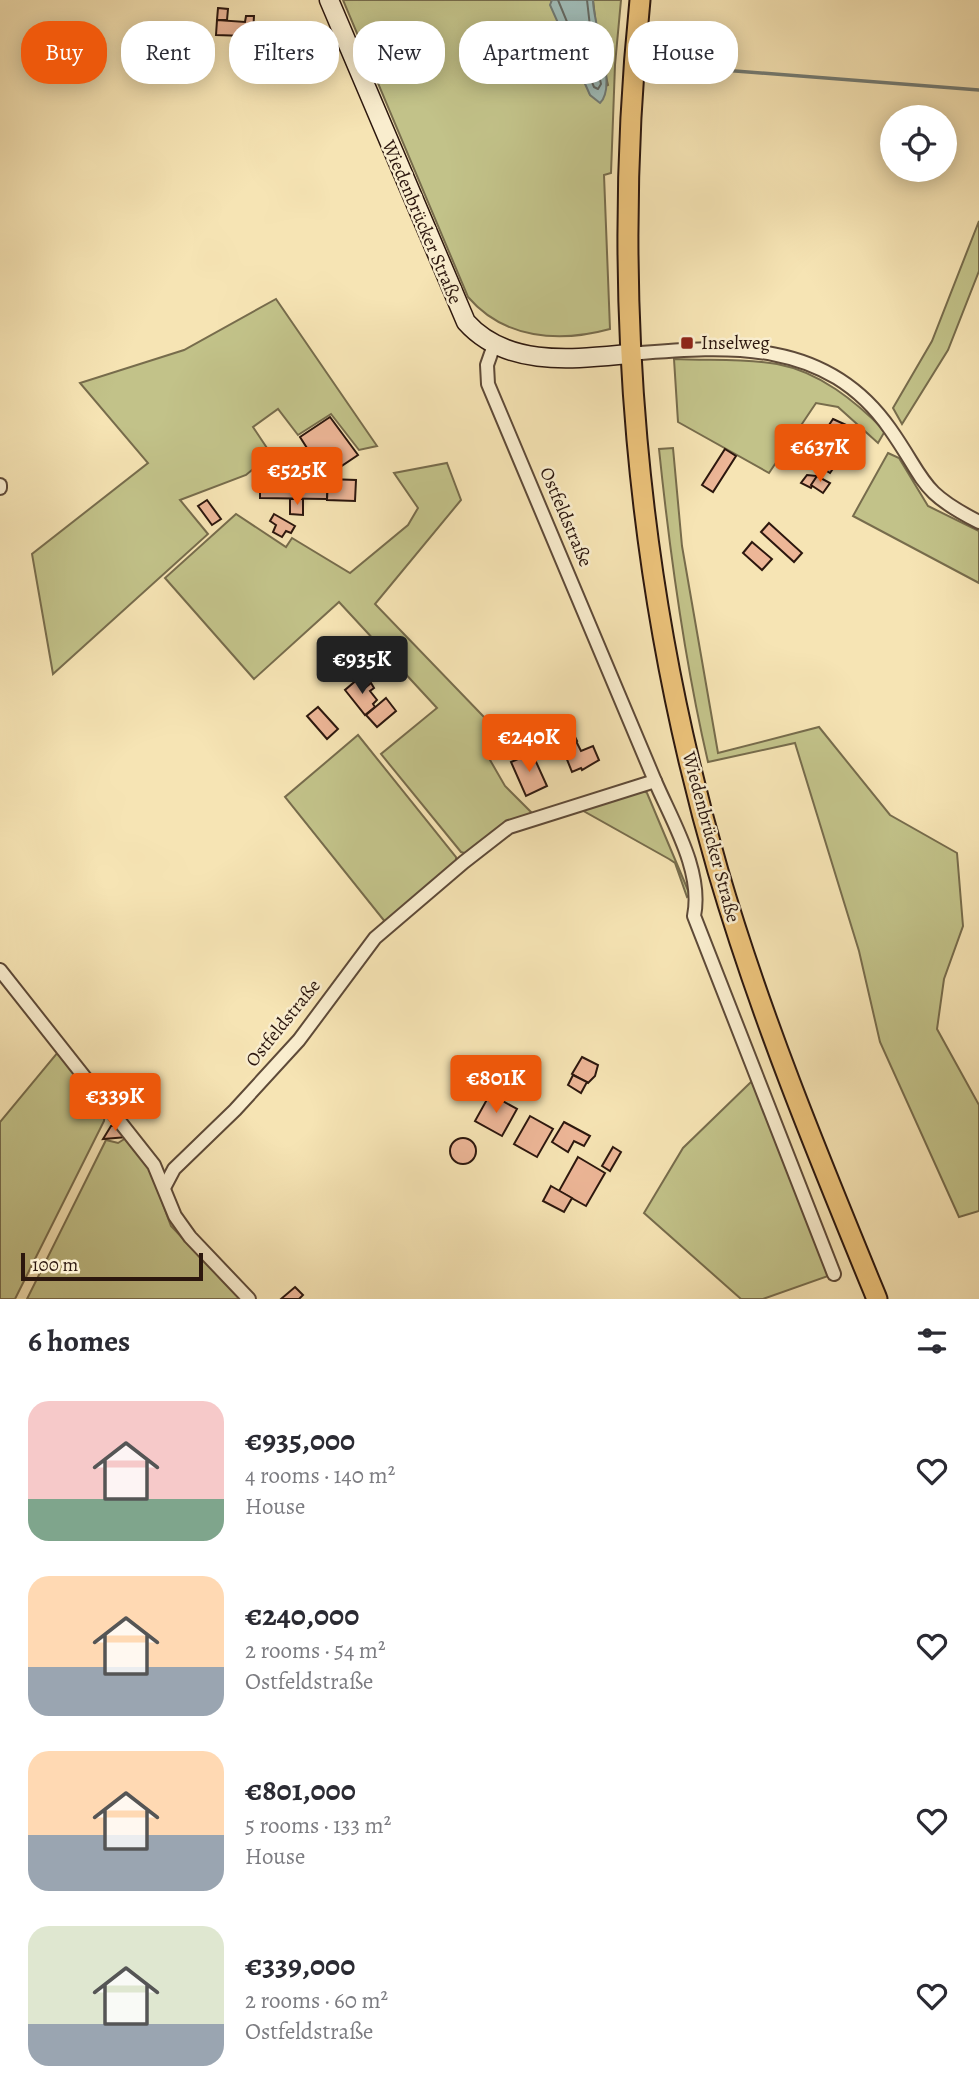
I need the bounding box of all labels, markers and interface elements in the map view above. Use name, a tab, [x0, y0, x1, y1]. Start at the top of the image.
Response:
chip: Buy	[21, 21, 107, 84]
chip: Rent	[121, 21, 215, 84]
chip: Filters	[229, 21, 339, 84]
chip: New	[353, 21, 445, 84]
chip: Apartment	[459, 21, 614, 84]
chip: House	[628, 21, 738, 84]
map controls	[880, 105, 957, 182]
button: locate	[880, 105, 957, 182]
street label: Wiedenbrücker Straße	[375, 135, 468, 308]
place label: Inselweg	[701, 330, 770, 356]
marker: Inselweg	[679, 335, 695, 351]
pin: €637K	[771, 424, 869, 484]
text: €637K	[791, 431, 849, 462]
pin: €525K	[248, 448, 346, 507]
text: €525K	[267, 454, 327, 485]
street label: Ostfeldstraße	[533, 463, 599, 571]
pin: €935K	[313, 636, 411, 696]
text: €935K	[333, 643, 391, 674]
pin: €240K	[480, 714, 578, 774]
text: €240K	[498, 721, 560, 752]
street label: Wiedenbrücker Straße	[675, 748, 746, 925]
street label: Ostfeldstraße	[240, 974, 326, 1072]
pin: €801K	[447, 1056, 545, 1115]
text: €801K	[466, 1062, 526, 1093]
pin: €339K	[66, 1074, 164, 1133]
text: €339K	[86, 1080, 144, 1111]
scale bar	[21, 1250, 203, 1282]
text: 100 m	[32, 1252, 78, 1278]
text: 6 homes	[28, 1321, 130, 1361]
icon: filters	[913, 1322, 951, 1360]
text: €935,000	[245, 1420, 355, 1460]
icon: home	[84, 1429, 168, 1513]
icon: heart	[913, 1452, 951, 1490]
text: 4 rooms · 140 m²	[245, 1460, 395, 1491]
text: House	[245, 1491, 305, 1522]
text: €240,000	[245, 1595, 359, 1635]
icon: home	[84, 1604, 168, 1688]
icon: heart	[913, 1627, 951, 1665]
text: 2 rooms · 54 m²	[245, 1635, 386, 1666]
text: Ostfeldstraße	[245, 1666, 373, 1697]
text: €801,000	[245, 1770, 356, 1810]
icon: home	[84, 1779, 168, 1863]
icon: heart	[913, 1802, 951, 1840]
text: 5 rooms · 133 m²	[245, 1810, 391, 1841]
text: House	[245, 1841, 305, 1872]
text: €339,000	[245, 1945, 355, 1985]
icon: home	[84, 1954, 168, 2038]
icon: heart	[913, 1977, 951, 2015]
text: 2 rooms · 60 m²	[245, 1985, 388, 2016]
text: Ostfeldstraße	[245, 2016, 373, 2047]

